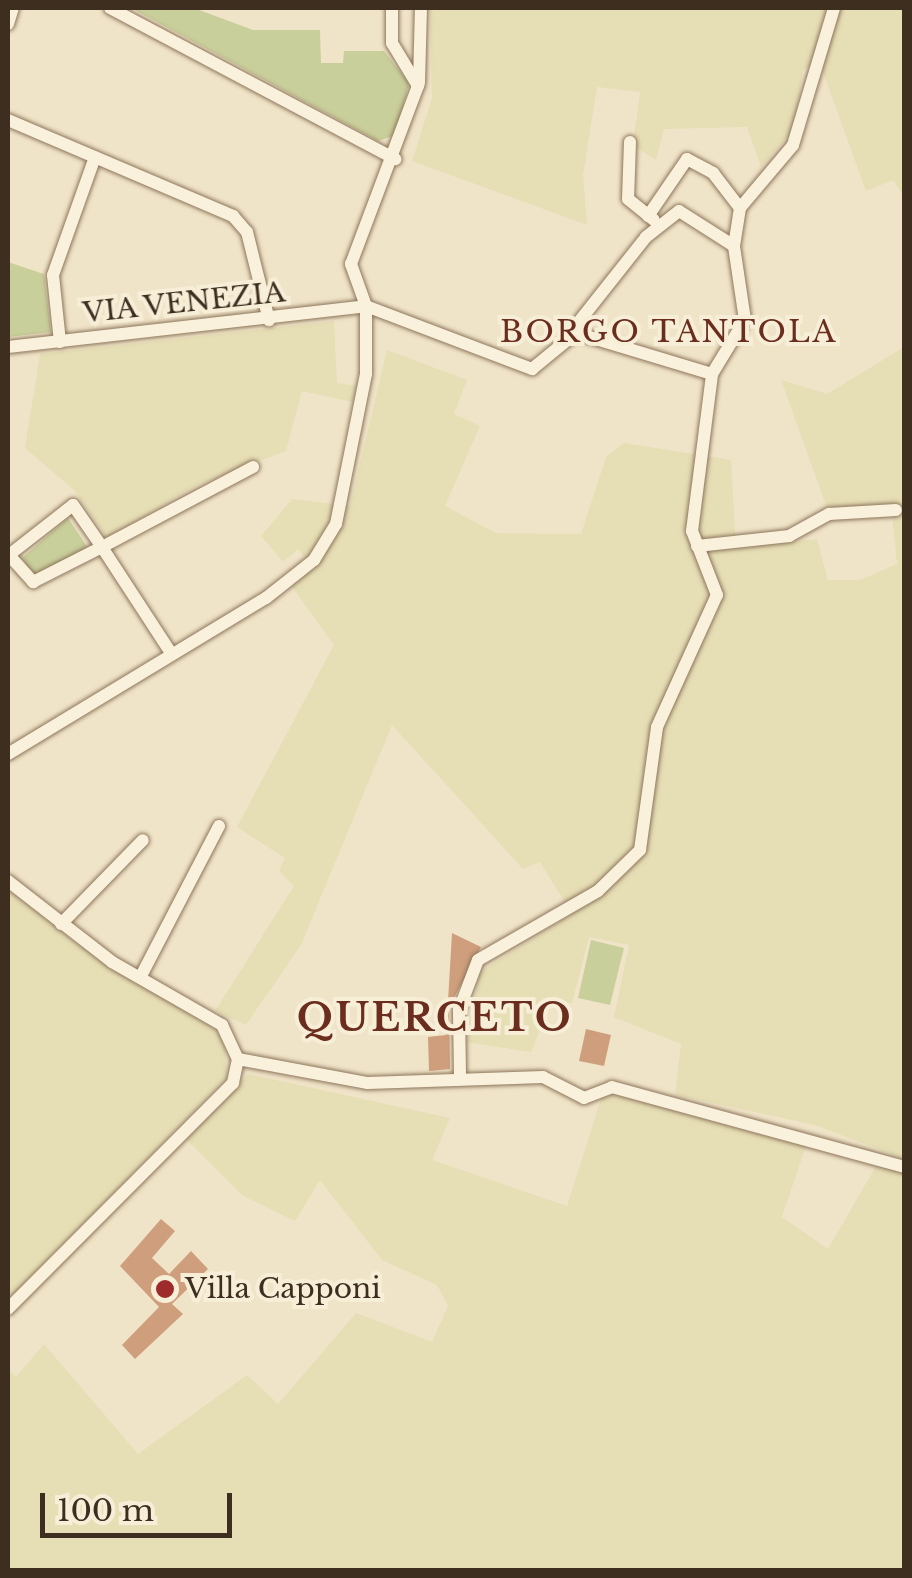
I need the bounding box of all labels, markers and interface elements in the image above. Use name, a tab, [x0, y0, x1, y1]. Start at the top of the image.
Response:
street label: VIA VENEZIA	[80, 276, 288, 330]
district label: BORGO TANTOLA	[500, 314, 838, 350]
district label: QUERCETO	[297, 995, 573, 1041]
place label: Villa Capponi	[185, 1272, 381, 1306]
marker: Villa Capponi	[154, 1278, 176, 1300]
scale bar	[45, 1473, 238, 1535]
text: 100 m	[57, 1492, 154, 1529]

